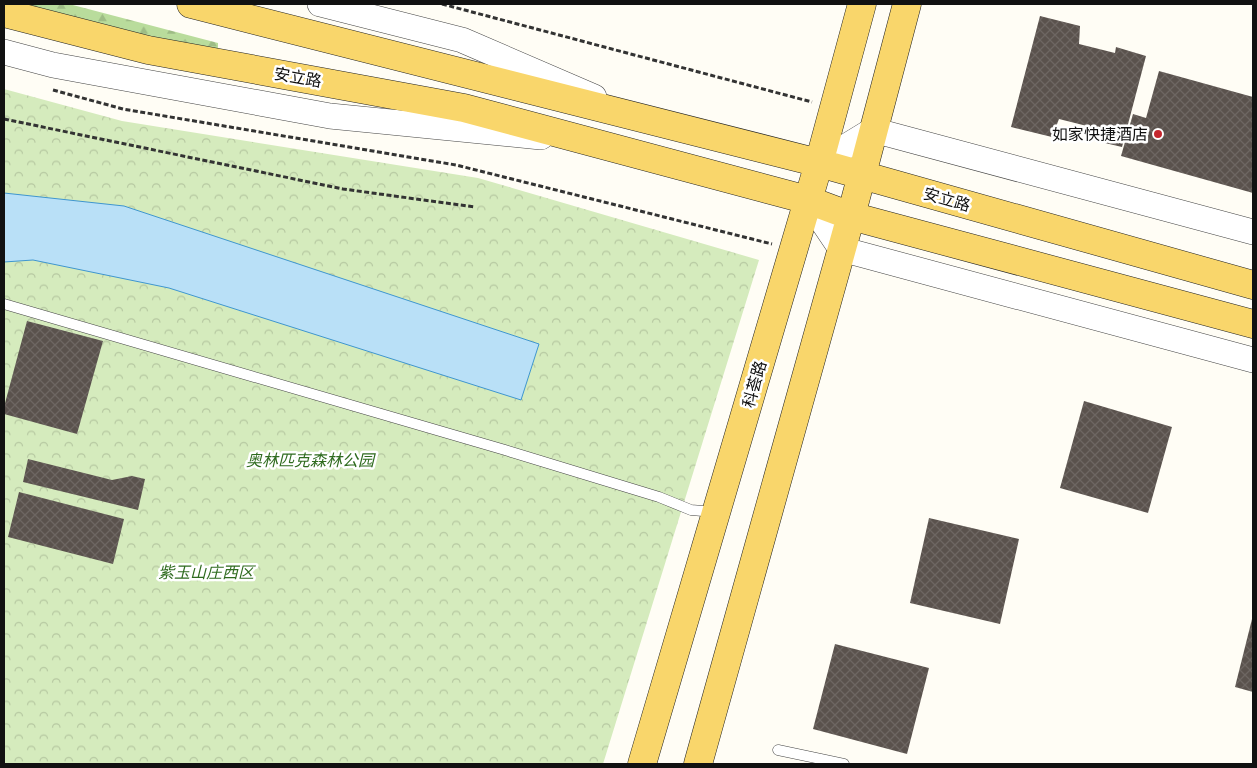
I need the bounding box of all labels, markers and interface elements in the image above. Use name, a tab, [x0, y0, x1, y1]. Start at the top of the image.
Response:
street label: 安立路	[272, 62, 324, 92]
place label: 如家快捷酒店	[1052, 123, 1148, 145]
marker: 如家快捷酒店	[1152, 128, 1164, 140]
street label: 安立路	[921, 182, 973, 216]
street label: 科荟路	[737, 358, 771, 410]
park label: 奥林匹克森林公园	[246, 449, 376, 471]
park label: 紫玉山庄西区	[158, 561, 256, 583]

